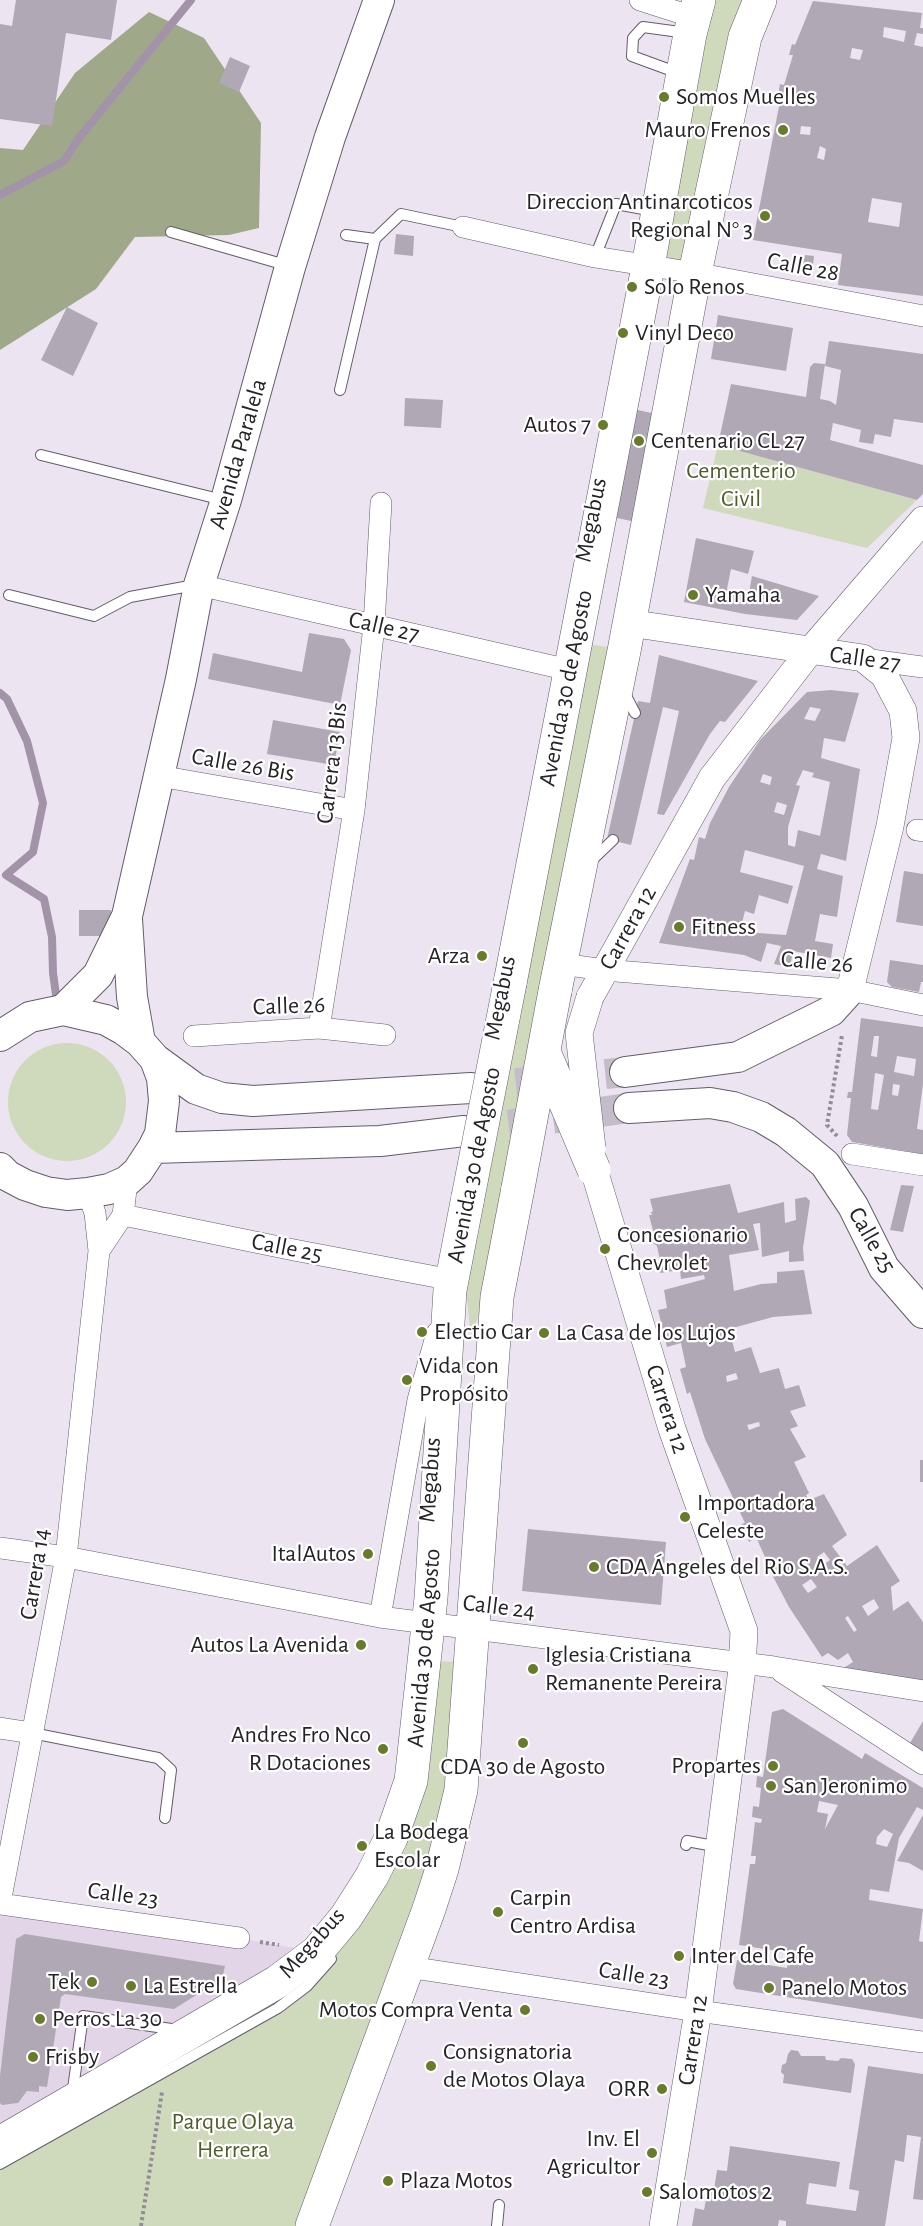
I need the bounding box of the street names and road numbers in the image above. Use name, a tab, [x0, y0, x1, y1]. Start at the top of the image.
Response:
street label: Calle 28	[765, 246, 841, 288]
street label: Avenida Paralela	[203, 375, 273, 533]
street label: Megabus	[569, 475, 613, 565]
street label: Avenida 30 de Agosto	[533, 587, 599, 789]
street label: Calle 27	[346, 605, 422, 649]
street label: Calle 27	[828, 640, 902, 678]
street label: Carrera 13 Bis	[310, 701, 354, 825]
street label: Calle 26 Bis	[189, 742, 297, 788]
street label: Carrera 12	[593, 881, 663, 975]
street label: Calle 26	[780, 944, 854, 980]
street label: Megabus	[478, 953, 522, 1043]
street label: Calle 26	[252, 990, 326, 1022]
street label: Avenida 30 de Agosto	[441, 1064, 507, 1266]
street label: Calle 25	[842, 1202, 902, 1278]
street label: Calle 25	[249, 1227, 325, 1269]
street label: Carrera 12	[639, 1361, 695, 1457]
street label: Megabus	[413, 1436, 447, 1524]
street label: Carrera 14	[14, 1526, 56, 1622]
street label: Avenida 30 de Agosto	[401, 1547, 447, 1749]
street label: Calle 24	[461, 1588, 537, 1626]
street label: Calle 23	[86, 1876, 160, 1914]
street label: Megabus	[273, 1902, 351, 1984]
street label: Calle 23	[597, 1955, 671, 1995]
street label: Carrera 12	[672, 1993, 714, 2087]

